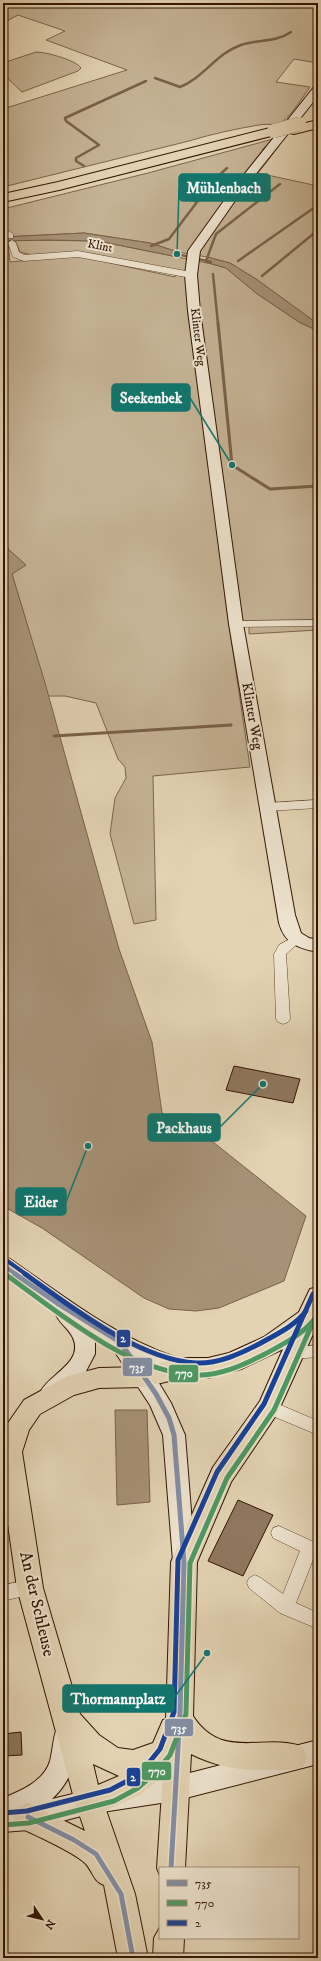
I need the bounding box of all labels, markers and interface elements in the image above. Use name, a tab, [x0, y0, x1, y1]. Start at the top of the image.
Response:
callout: Mühlenbach	[179, 174, 270, 201]
text: Mühlenbach	[187, 179, 262, 198]
street label: Klint	[86, 236, 114, 256]
street label: Klinter Weg	[187, 307, 209, 367]
callout: Seekenbek	[112, 384, 190, 411]
text: Seekenbek	[120, 389, 183, 408]
street label: Klinter Weg	[237, 681, 267, 751]
callout: Packhaus	[148, 1114, 220, 1141]
text: Packhaus	[156, 1119, 212, 1138]
callout: Eider	[16, 1188, 66, 1215]
text: Eider	[24, 1193, 58, 1212]
line badge: 2	[116, 1329, 131, 1348]
text: 2	[120, 1332, 126, 1346]
line badge: 735	[122, 1357, 153, 1377]
text: 735	[129, 1361, 145, 1375]
line badge: 770	[168, 1364, 199, 1383]
text: 770	[175, 1367, 193, 1381]
street label: An der Schleuse	[14, 1549, 60, 1659]
callout: Thormannplatz	[63, 1685, 174, 1712]
text: Thormannplatz	[70, 1690, 166, 1709]
line badge: 735	[164, 1718, 194, 1737]
text: 735	[171, 1722, 187, 1736]
line badge: 770	[141, 1761, 172, 1781]
text: 770	[148, 1765, 166, 1779]
line badge: 2	[126, 1767, 141, 1787]
text: 2	[130, 1771, 136, 1785]
legend	[159, 1867, 299, 1939]
text: 735	[195, 1876, 212, 1891]
text: 770	[195, 1896, 214, 1911]
north arrow	[22, 1899, 62, 1939]
text: N	[41, 1916, 58, 1932]
text: 2	[195, 1916, 201, 1931]

